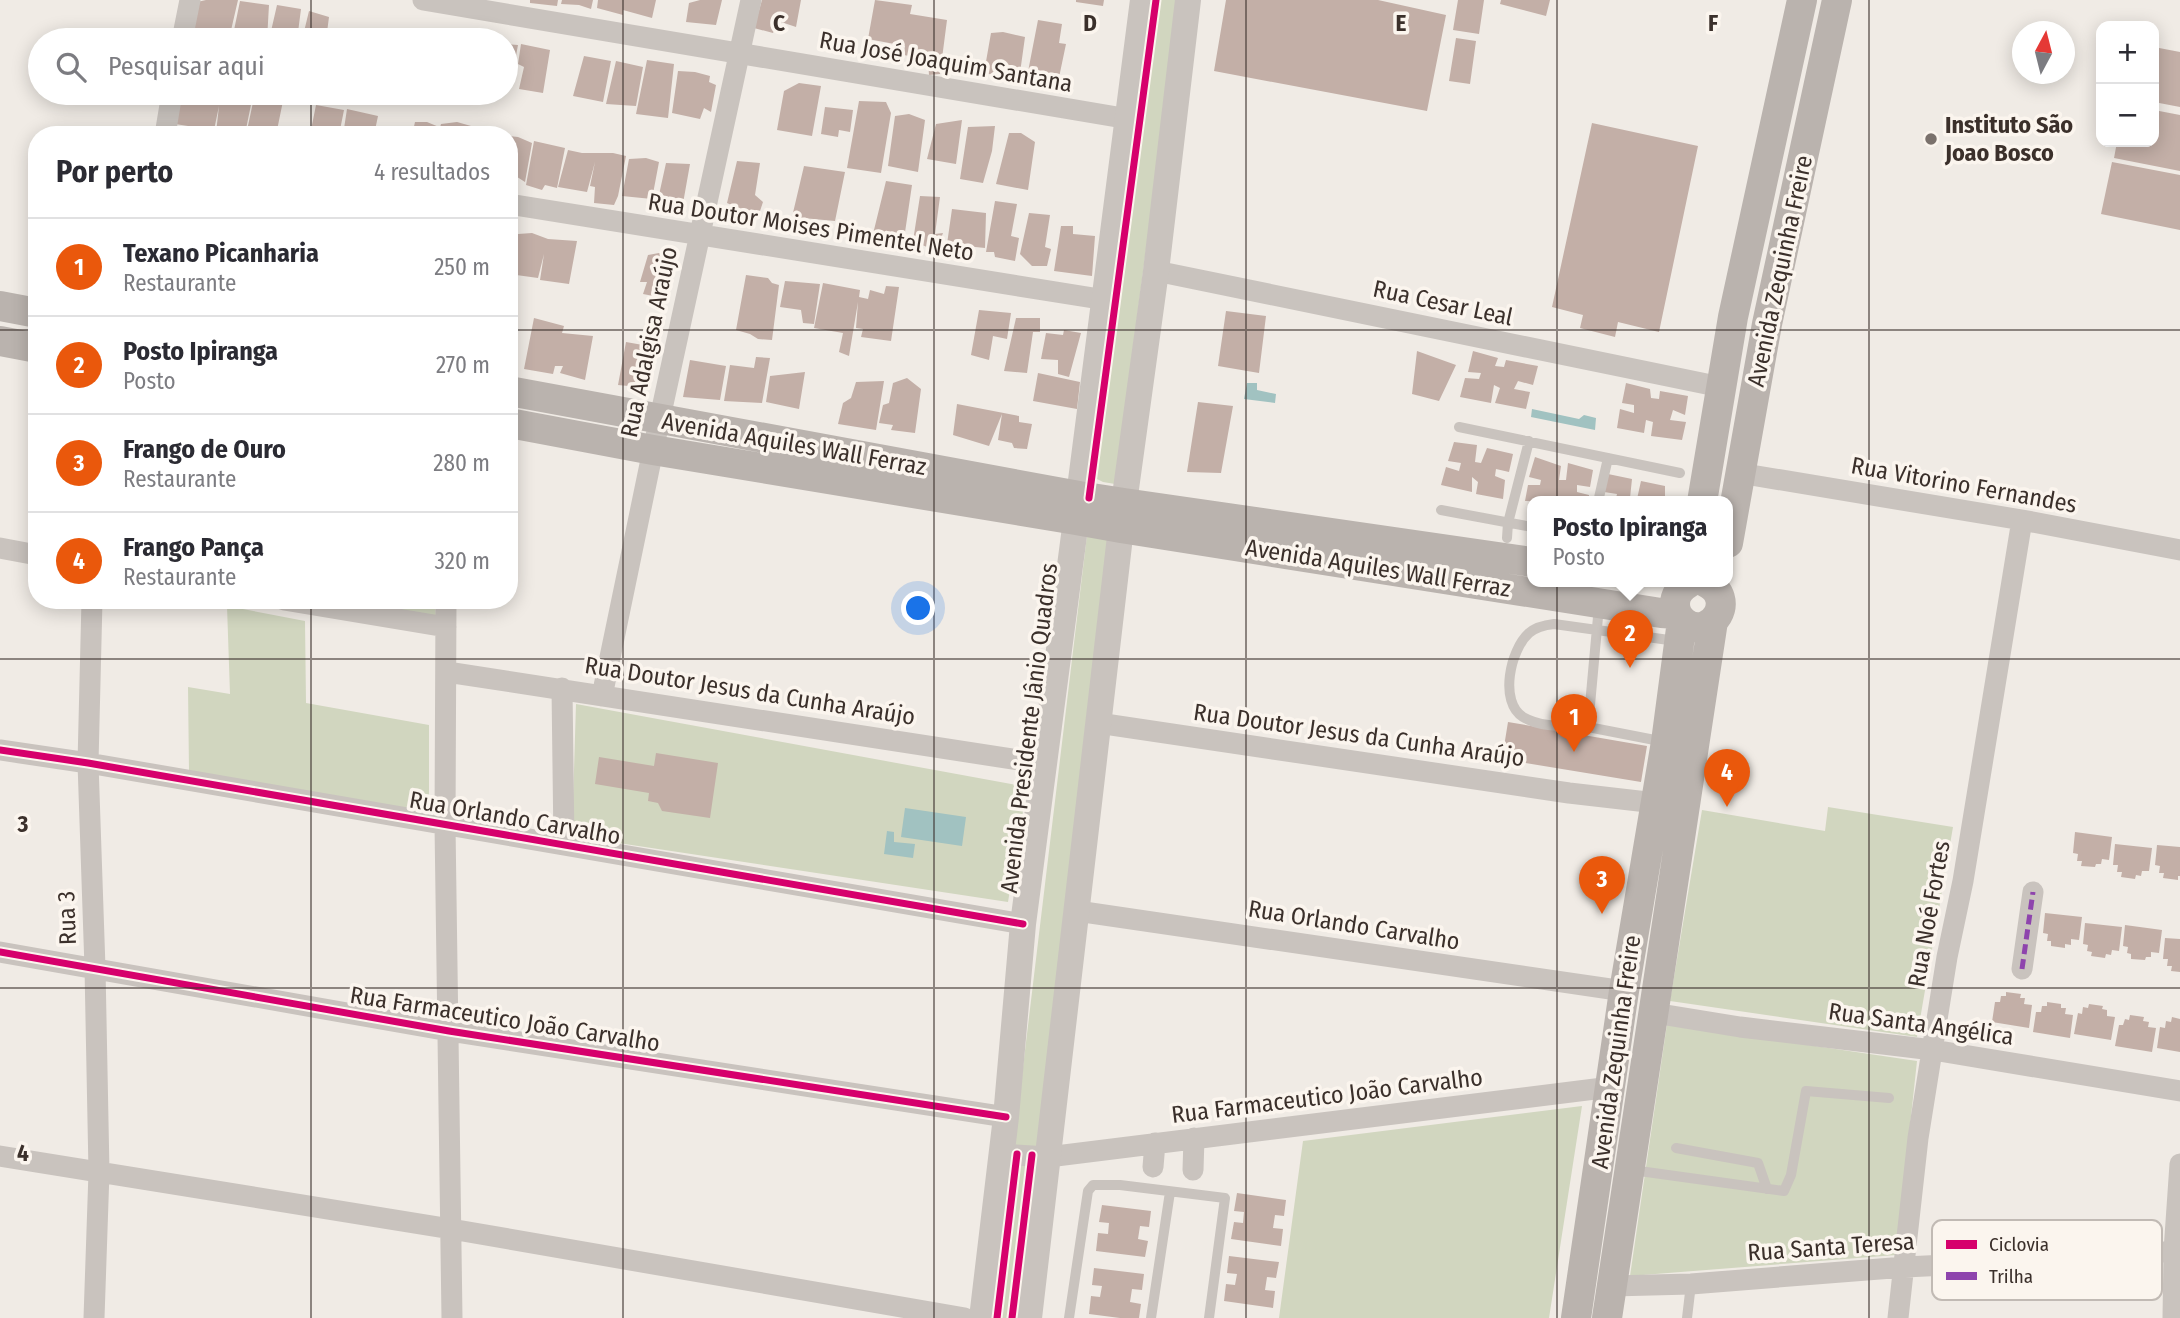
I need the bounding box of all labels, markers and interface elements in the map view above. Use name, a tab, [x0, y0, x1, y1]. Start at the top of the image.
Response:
text: C	[773, 9, 785, 37]
text: D	[1083, 9, 1097, 37]
text: E	[1396, 9, 1407, 37]
text: F	[1708, 9, 1718, 37]
north arrow	[2012, 21, 2075, 84]
map controls	[2096, 21, 2159, 147]
button: +	[2096, 21, 2159, 84]
street label: Rua José Joaquim Santana	[817, 26, 1075, 98]
search box	[28, 28, 518, 105]
icon: search	[52, 48, 90, 86]
text: Pesquisar aqui	[108, 51, 265, 82]
button: −	[2096, 84, 2159, 147]
place label: Instituto São Joao Bosco	[1944, 111, 2073, 167]
marker: Instituto São Joao Bosco	[1923, 131, 1939, 147]
street label: Avenida Zequinha Freire	[1742, 153, 1818, 389]
text: Por perto	[56, 154, 173, 190]
text: 4 resultados	[374, 158, 490, 186]
street label: Rua Doutor Moises Pimentel Neto	[646, 187, 976, 267]
text: Texano Picanharia	[123, 238, 319, 269]
street label: Rua Adalgisa Araújo	[615, 244, 683, 440]
text: 1	[74, 253, 84, 281]
text: 250 m	[434, 253, 490, 281]
text: Restaurante	[123, 269, 236, 297]
street label: Rua Cesar Leal	[1371, 275, 1515, 331]
text: Posto Ipiranga	[123, 336, 278, 367]
text: 2	[74, 351, 84, 379]
text: 270 m	[436, 351, 490, 379]
text: Posto	[123, 367, 176, 395]
street label: Avenida Aquiles Wall Ferraz	[660, 407, 928, 481]
text: Frango de Ouro	[123, 434, 286, 465]
text: 3	[74, 449, 84, 477]
text: 280 m	[433, 449, 490, 477]
street label: Rua Vitorino Fernandes	[1849, 451, 2079, 519]
text: Restaurante	[123, 465, 236, 493]
popup	[1527, 496, 1733, 587]
text: Posto Ipiranga	[1552, 512, 1708, 543]
text: Frango Pança	[123, 532, 264, 563]
street label: Avenida Aquiles Wall Ferraz	[1243, 533, 1513, 603]
text: Posto	[1552, 543, 1605, 571]
text: 4	[73, 547, 85, 575]
text: 320 m	[435, 547, 490, 575]
street label: Avenida Presidente Jânio Quadros	[995, 561, 1063, 895]
text: Restaurante	[123, 563, 236, 591]
your location	[901, 591, 935, 625]
pin: 2	[1607, 610, 1653, 668]
street label: Rua Doutor Jesus da Cunha Araújo	[583, 651, 917, 731]
pin: 1	[1551, 694, 1597, 752]
street label: Rua Doutor Jesus da Cunha Araújo	[1192, 698, 1526, 772]
pin: 4	[1704, 749, 1750, 807]
street label: Rua Orlando Carvalho	[407, 786, 623, 850]
text: 3	[17, 810, 29, 838]
street label: Rua Noé Fortes	[1902, 839, 1956, 989]
pin: 3	[1579, 856, 1625, 914]
street label: Rua 3	[52, 891, 82, 945]
street label: Rua Orlando Carvalho	[1246, 894, 1462, 956]
street label: Avenida Zequinha Freire	[1586, 933, 1646, 1171]
street label: Rua Farmaceutico João Carvalho	[348, 981, 662, 1057]
street label: Rua Santa Angélica	[1827, 997, 2015, 1051]
street label: Rua Farmaceutico João Carvalho	[1170, 1063, 1484, 1129]
text: 4	[17, 1139, 29, 1167]
legend	[1932, 1220, 2162, 1300]
street label: Rua Santa Teresa	[1746, 1227, 1916, 1267]
text: Ciclovia	[1989, 1233, 2049, 1256]
text: Trilha	[1989, 1265, 2033, 1288]

